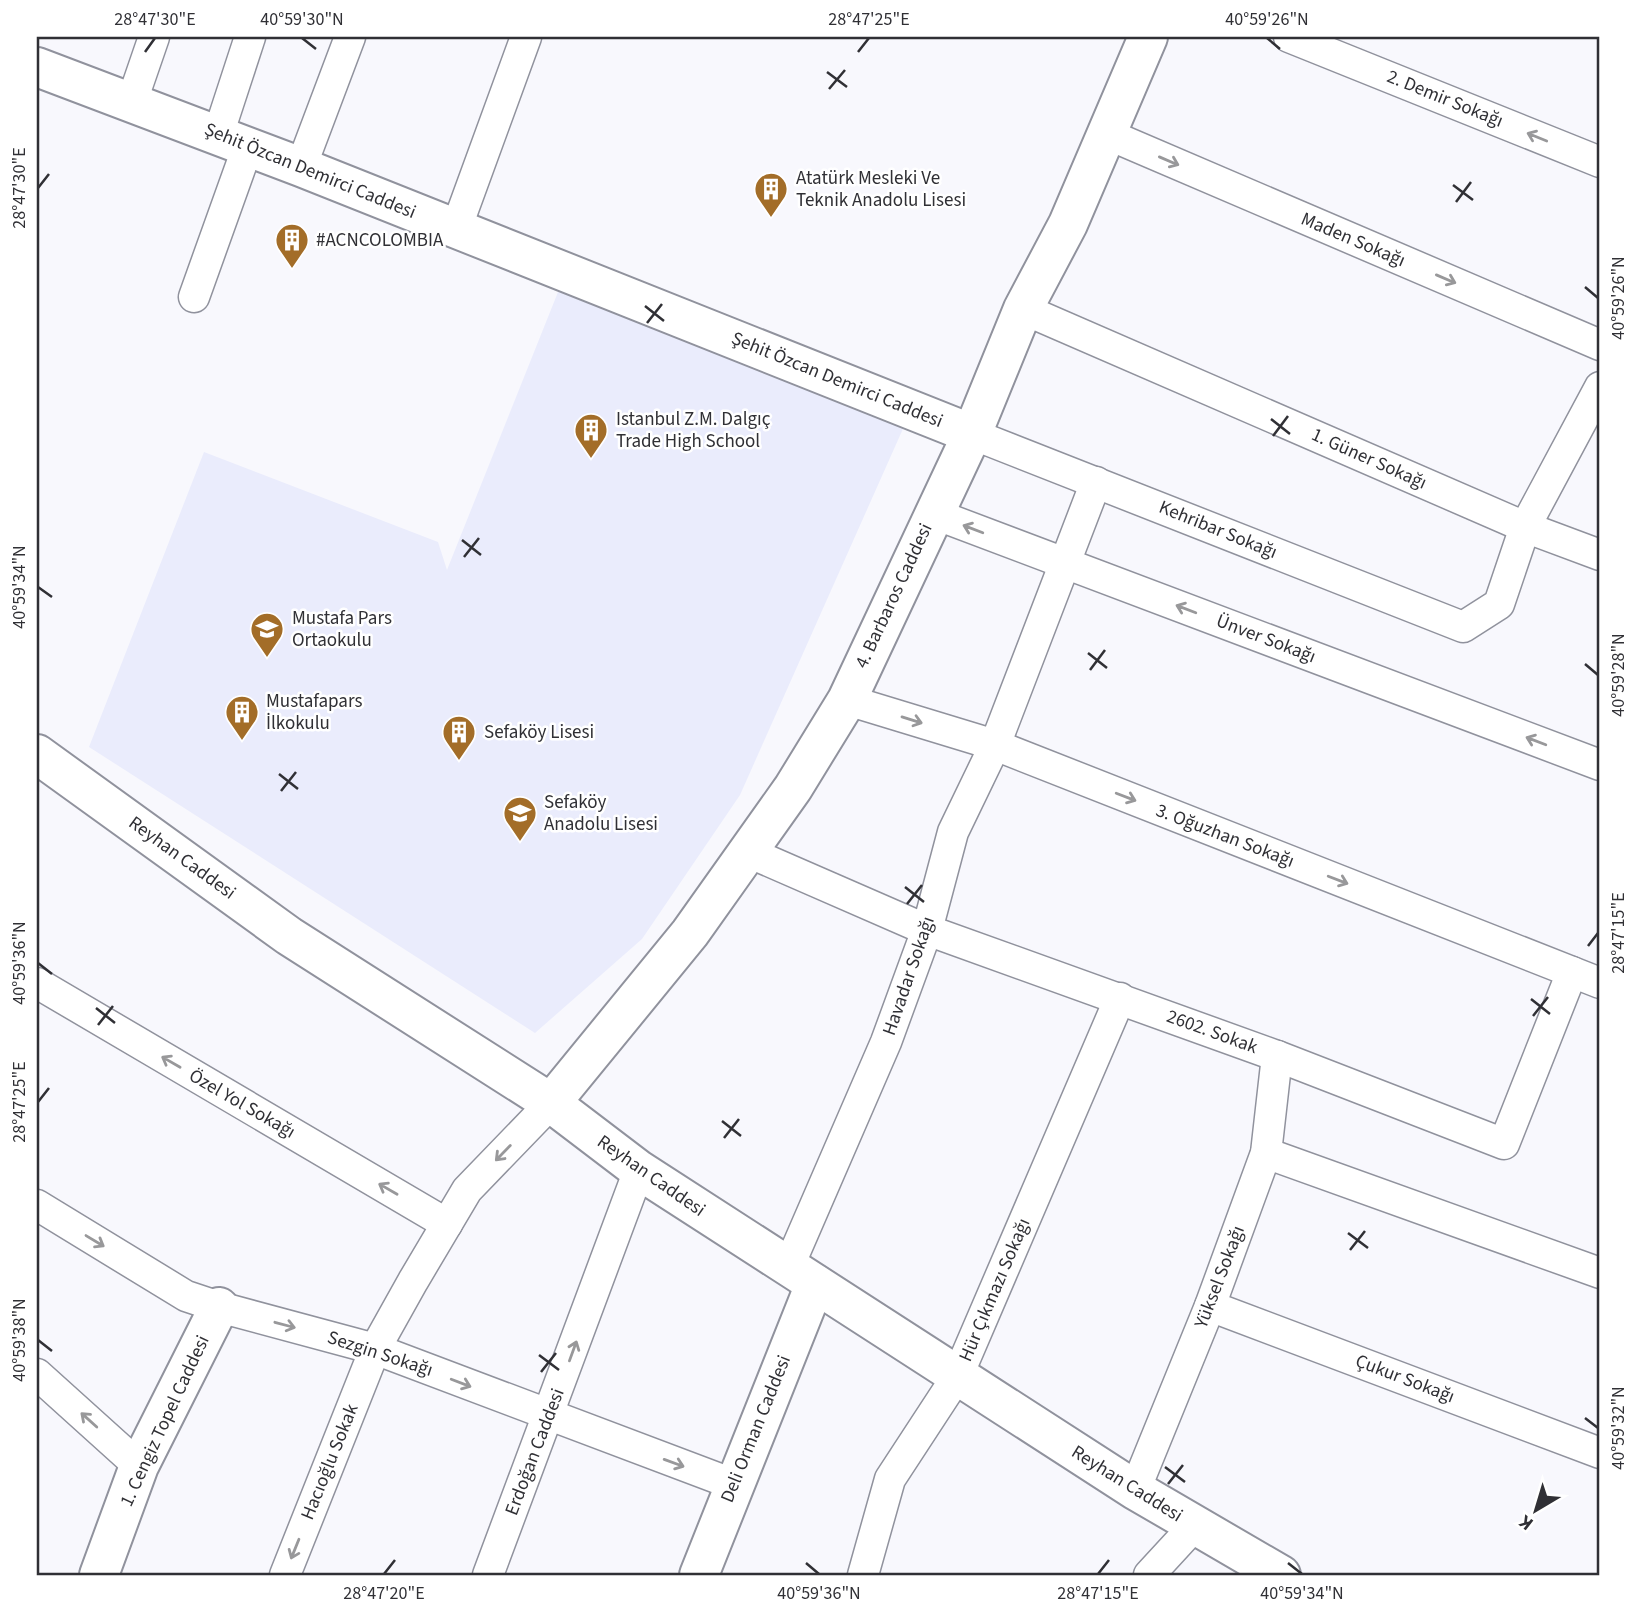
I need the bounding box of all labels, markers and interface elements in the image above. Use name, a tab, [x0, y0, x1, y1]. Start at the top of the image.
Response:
text: 28°47'30"E	[114, 7, 196, 32]
text: 40°59'30"N	[260, 7, 344, 32]
text: 28°47'25"E	[828, 7, 910, 32]
text: 40°59'26"N	[1225, 7, 1309, 32]
street label: 2. Demir Sokağı	[1383, 63, 1507, 135]
street label: Şehit Özcan Demirci Caddesi	[200, 116, 420, 226]
one-way arrow	[1527, 129, 1548, 142]
text: 28°47'30"E	[7, 147, 32, 229]
one-way arrow	[1158, 155, 1180, 168]
place label: Atatürk Mesleki Ve Teknik Anadolu Lisesi	[796, 165, 966, 214]
building icon: Atatürk Mesleki Ve Teknik Anadolu Lisesi	[752, 170, 790, 219]
street label: Maden Sokağı	[1297, 206, 1409, 274]
building icon: #ACNCOLOMBIA	[273, 221, 311, 270]
place label: #ACNCOLOMBIA	[316, 227, 444, 254]
text: 40°59'26"N	[1606, 256, 1631, 340]
one-way arrow	[1435, 273, 1456, 286]
street label: Şehit Özcan Demirci Caddesi	[727, 325, 947, 435]
place label: Istanbul Z.M. Dalgıç Trade High School	[616, 406, 771, 455]
building icon: Istanbul Z.M. Dalgıç Trade High School	[572, 411, 610, 460]
street label: 1. Güner Sokağı	[1307, 422, 1431, 496]
street label: Kehribar Sokağı	[1155, 494, 1281, 566]
street label: 4. Barbaros Caddesi	[849, 519, 939, 673]
one-way arrow	[962, 522, 984, 534]
text: 40°59'34"N	[7, 545, 32, 629]
one-way arrow	[1175, 602, 1197, 614]
place label: Mustafa Pars Ortaokulu	[292, 605, 392, 654]
street label: Ünver Sokağı	[1212, 608, 1320, 670]
school or university icon: Mustafa Pars Ortaokulu	[248, 610, 286, 659]
text: 40°59'28"N	[1606, 633, 1631, 717]
place label: Mustafapars İlkokulu	[266, 688, 362, 737]
building icon: Mustafapars İlkokulu	[223, 693, 261, 742]
building icon: Sefaköy Lisesi	[440, 713, 478, 762]
one-way arrow	[901, 714, 923, 727]
place label: Sefaköy Lisesi	[484, 719, 594, 746]
one-way arrow	[1526, 734, 1548, 746]
place label: Sefaköy Anadolu Lisesi	[544, 789, 658, 838]
one-way arrow	[1115, 791, 1136, 804]
school or university icon: Sefaköy Anadolu Lisesi	[501, 794, 539, 843]
street label: 3. Oğuzhan Sokağı	[1152, 797, 1298, 875]
street label: Reyhan Caddesi	[123, 810, 241, 906]
one-way arrow	[1326, 874, 1348, 887]
text: 28°47'15"E	[1606, 892, 1631, 974]
street label: Havadar Sokağı	[876, 913, 942, 1039]
text: 40°59'36"N	[7, 921, 32, 1005]
street label: 2602. Sokak	[1163, 1003, 1262, 1061]
one-way arrow	[161, 1055, 181, 1069]
text: 28°47'25"E	[7, 1061, 32, 1143]
street label: Özel Yol Sokağı	[184, 1063, 300, 1145]
street label: Reyhan Caddesi	[591, 1129, 711, 1223]
one-way arrow	[495, 1144, 512, 1161]
one-way arrow	[378, 1182, 398, 1196]
street label: Hür Çıkmazı Sokağı	[953, 1214, 1037, 1366]
street label: Yüksel Sokağı	[1188, 1222, 1252, 1333]
one-way arrow	[85, 1234, 105, 1248]
text: 40°59'38"N	[7, 1298, 32, 1382]
one-way arrow	[273, 1319, 295, 1332]
street label: Sezgin Sokağı	[324, 1324, 436, 1384]
street label: 1. Cengiz Topel Caddesi	[113, 1331, 217, 1511]
one-way arrow	[568, 1341, 580, 1363]
street label: Çukur Sokağı	[1351, 1348, 1459, 1410]
street label: Deli Orman Caddesi	[714, 1351, 798, 1507]
one-way arrow	[450, 1377, 471, 1390]
street label: Erdoğan Caddesi	[498, 1385, 572, 1519]
text: 40°59'32"N	[1606, 1386, 1631, 1470]
street label: Hacıoğlu Sokak	[294, 1399, 366, 1524]
one-way arrow	[80, 1413, 98, 1429]
street label: Reyhan Caddesi	[1066, 1439, 1188, 1529]
one-way arrow	[663, 1457, 685, 1470]
north arrow	[1500, 1476, 1570, 1546]
text: K	[1513, 1508, 1539, 1536]
one-way arrow	[288, 1538, 301, 1560]
text: 28°47'20"E	[343, 1581, 425, 1606]
text: 40°59'36"N	[777, 1581, 861, 1606]
text: 28°47'15"E	[1057, 1581, 1139, 1606]
text: 40°59'34"N	[1260, 1581, 1344, 1606]

